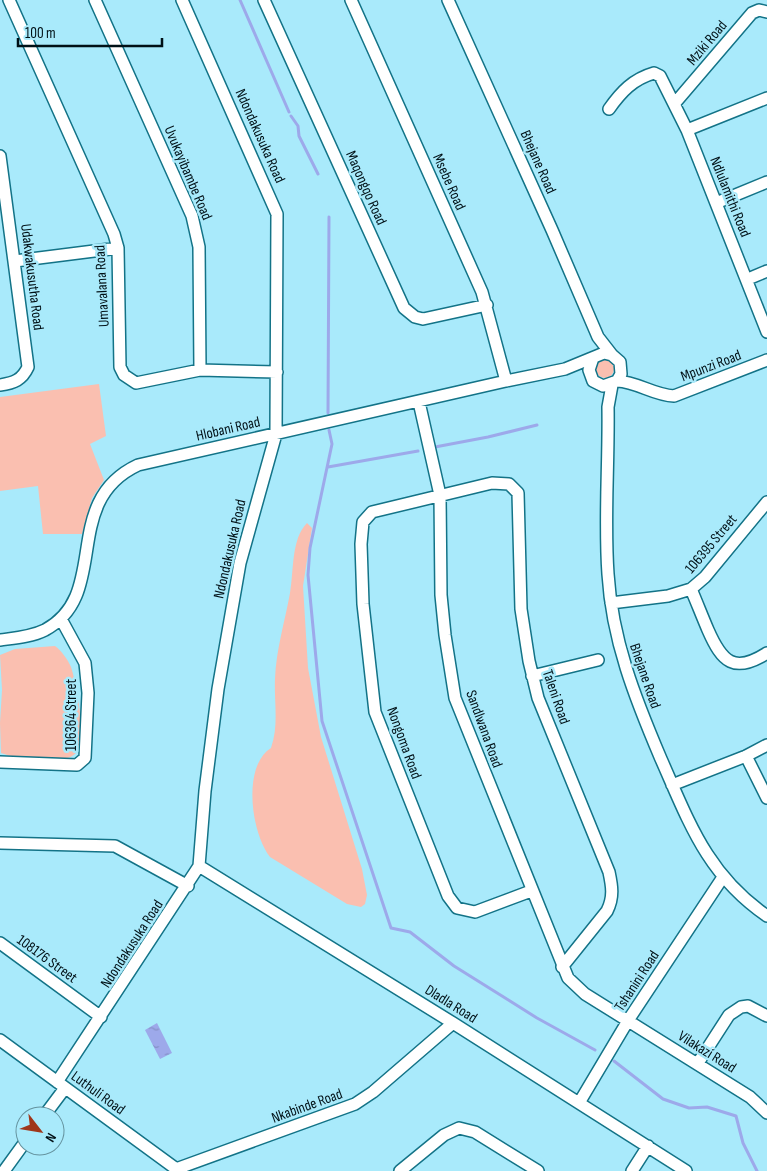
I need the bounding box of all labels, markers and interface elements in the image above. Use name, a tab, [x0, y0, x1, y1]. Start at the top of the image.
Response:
scale bar	[18, 15, 161, 47]
street label: Mziki Road	[683, 17, 731, 69]
text: 100 m	[25, 24, 56, 43]
street label: Ndondakusuka Road	[231, 86, 289, 186]
street label: Uvukayibambe Road	[160, 123, 216, 223]
street label: Bhejane Road	[516, 127, 560, 197]
street label: Maqongqo Road	[341, 148, 391, 228]
street label: Msebe Road	[428, 151, 470, 213]
street label: Ndlulamithi Road	[705, 154, 755, 240]
street label: Udakwakusutha Road	[16, 223, 48, 331]
street label: Umavalana Road	[90, 244, 114, 328]
street label: Mpunzi Road	[678, 346, 744, 386]
street label: Hlobani Road	[194, 412, 262, 446]
street label: Ndondakusuka Road	[209, 498, 251, 600]
street label: 106395 Street	[681, 510, 742, 577]
street label: Bhejane Road	[625, 641, 665, 711]
street label: Taleni Road	[538, 667, 574, 727]
street label: 106364 Street	[62, 679, 81, 751]
street label: Sandlwana Road	[461, 688, 507, 770]
street label: Nongoma Road	[382, 704, 426, 782]
street label: Ndondakusuka Road	[96, 896, 168, 992]
street label: 108176 Street	[13, 931, 81, 988]
street label: Tshanini Road	[610, 947, 664, 1015]
street label: Dladla Road	[421, 981, 481, 1027]
street label: Vilakazi Road	[674, 1027, 740, 1077]
street label: Luthuli Road	[67, 1067, 129, 1119]
street label: Nkabinde Road	[269, 1084, 345, 1128]
north arrow	[15, 1106, 65, 1156]
text: N	[42, 1130, 60, 1145]

